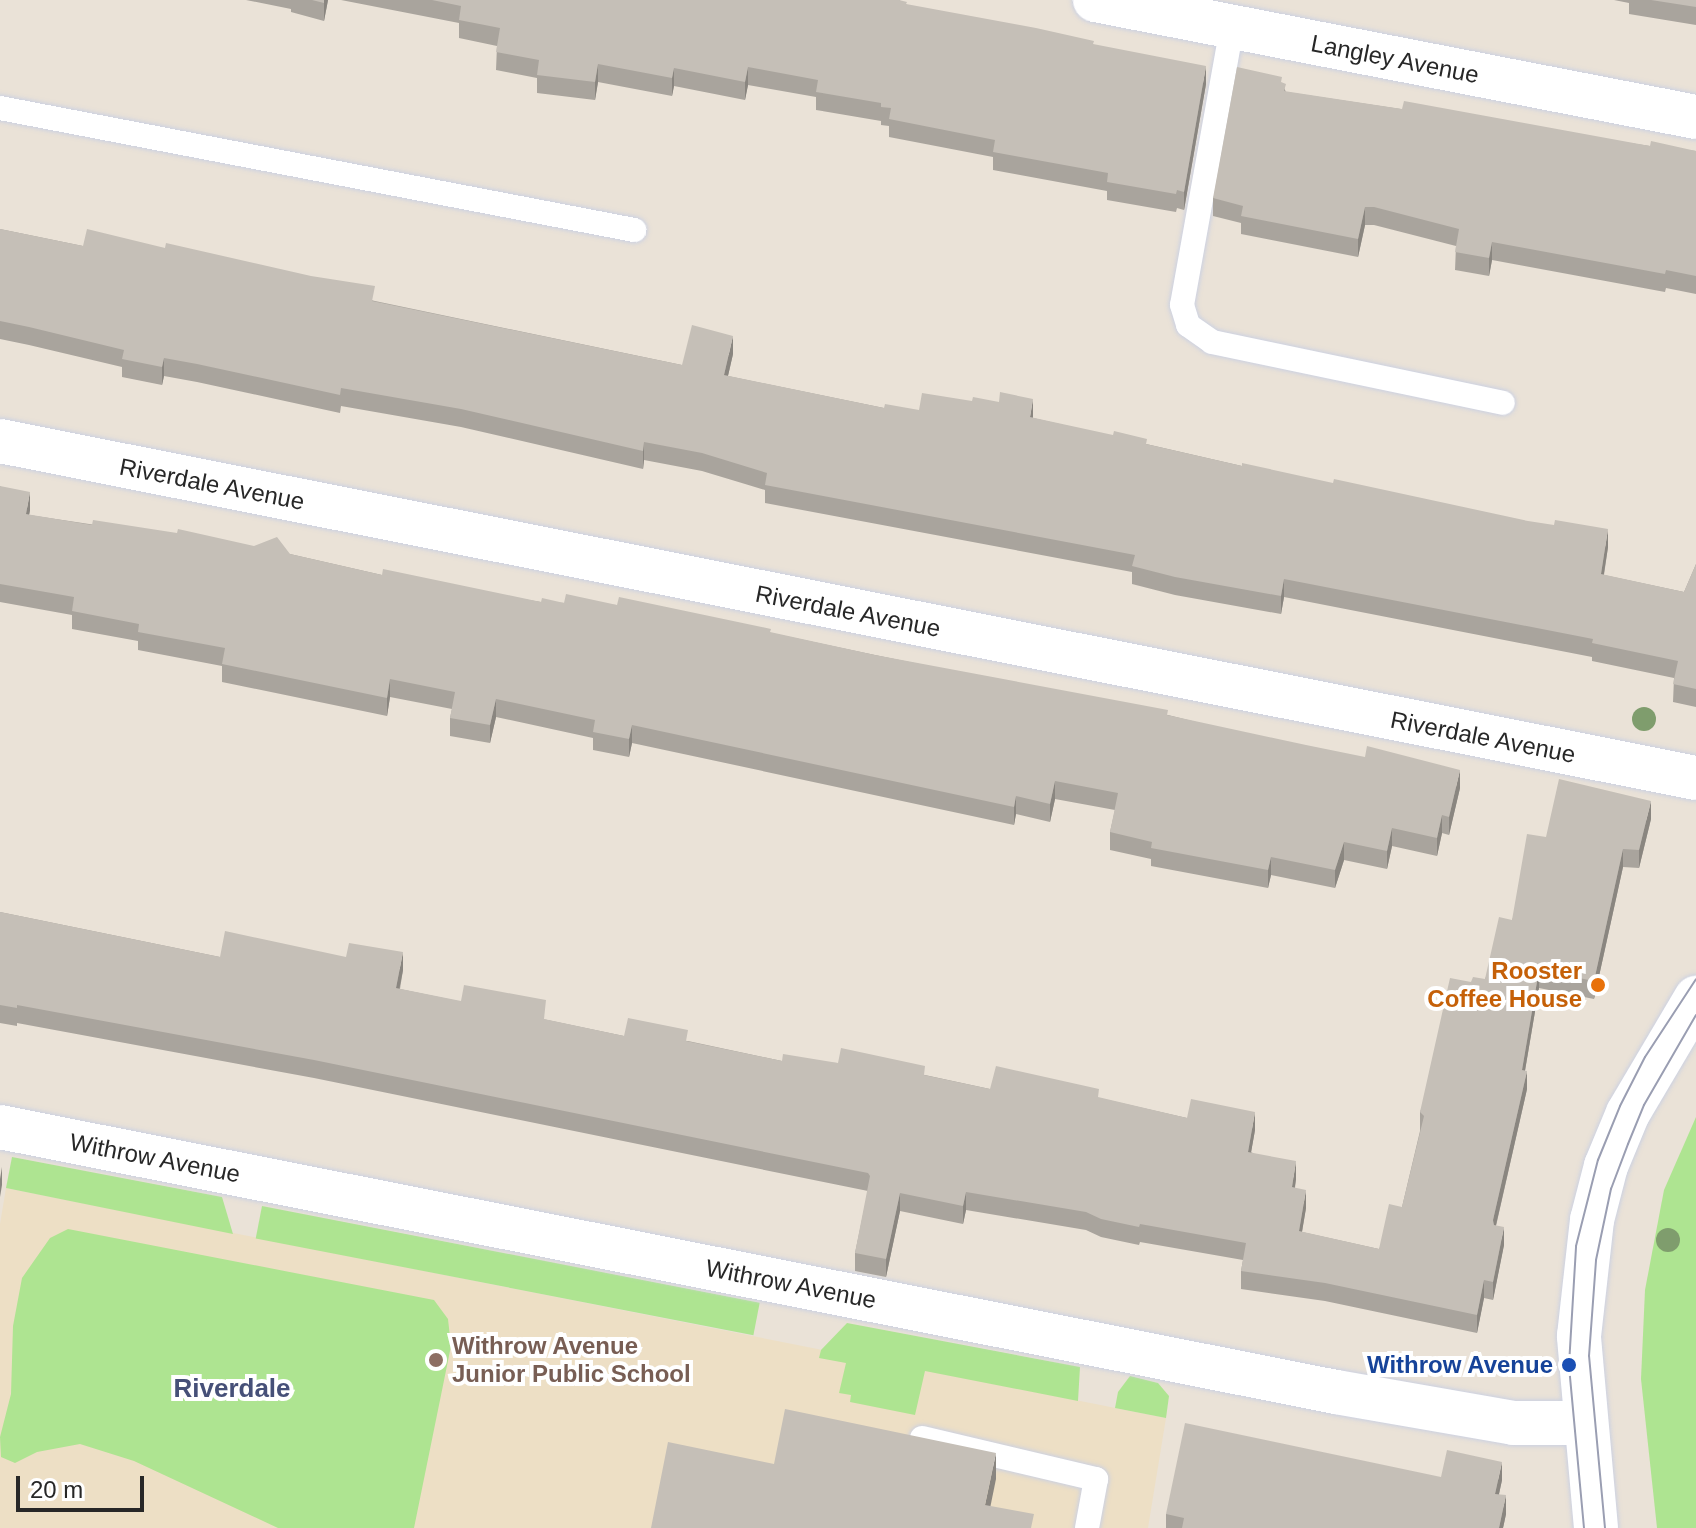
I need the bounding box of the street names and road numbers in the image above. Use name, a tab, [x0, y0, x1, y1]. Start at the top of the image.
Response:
street label: Langley Avenue	[1308, 28, 1482, 90]
street label: Riverdale Avenue	[116, 452, 308, 516]
street label: Riverdale Avenue	[752, 579, 944, 643]
street label: Riverdale Avenue	[1387, 705, 1579, 769]
street label: Withrow Avenue	[67, 1127, 243, 1189]
street label: Withrow Avenue	[703, 1253, 879, 1315]

